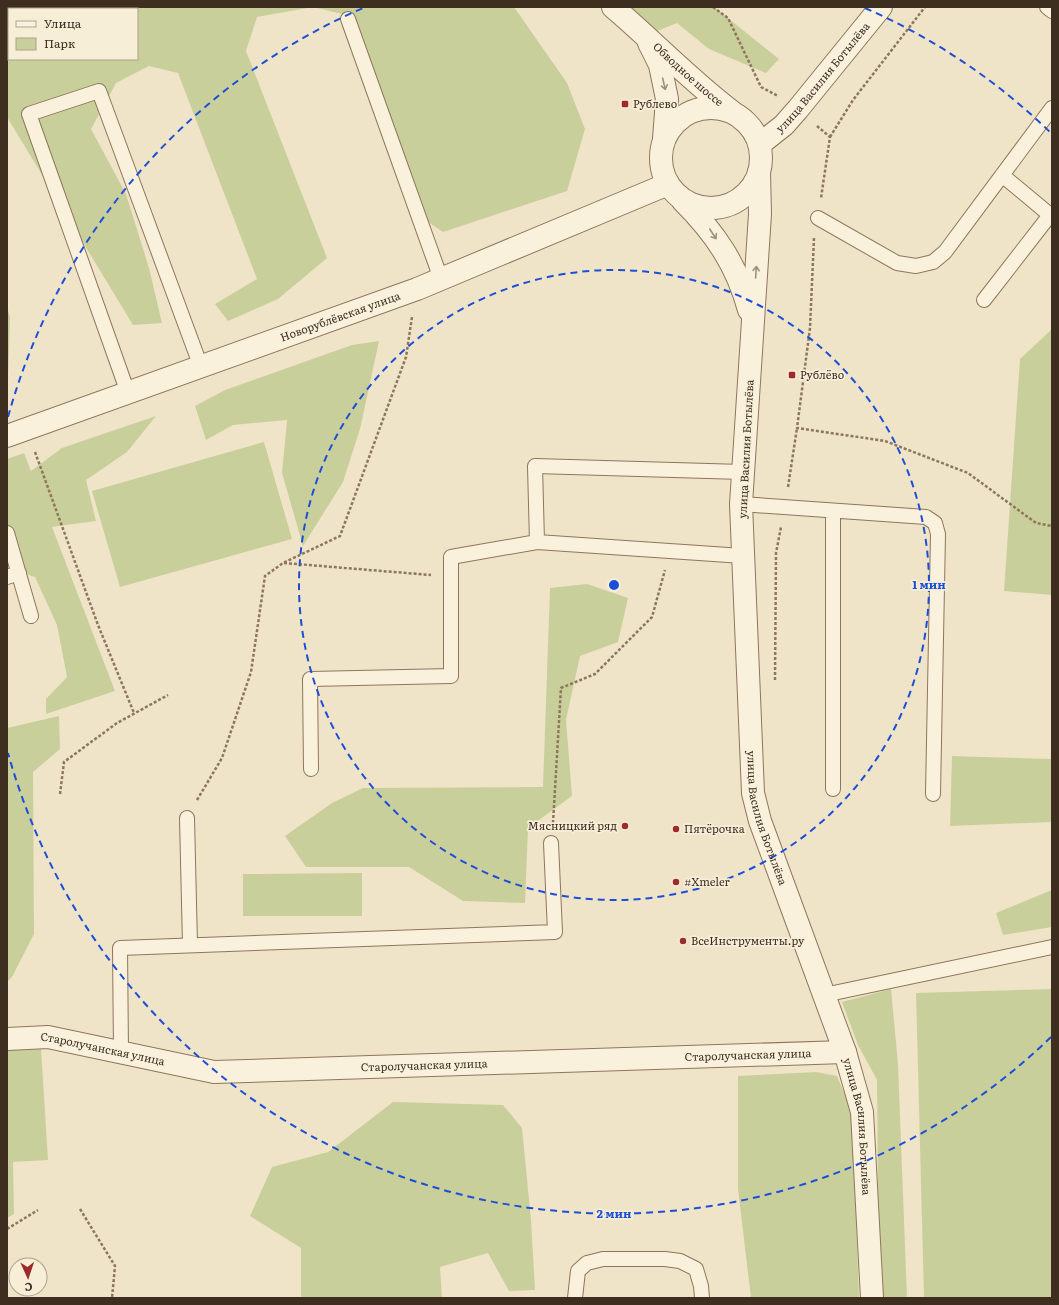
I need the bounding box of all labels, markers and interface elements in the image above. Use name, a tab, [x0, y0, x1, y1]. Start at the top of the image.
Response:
legend	[8, 8, 138, 60]
text: Улица	[44, 14, 82, 32]
street label: улица Василия Ботылёва	[772, 18, 873, 136]
text: Парк	[44, 34, 75, 52]
street label: Обводное шоссе	[650, 38, 728, 109]
one-way arrow	[660, 77, 668, 90]
place label: Рублево	[633, 95, 677, 111]
marker: Рублево	[620, 99, 630, 109]
one-way arrow	[709, 228, 717, 239]
one-way arrow	[752, 266, 760, 279]
street label: Новорублёвская улица	[278, 287, 402, 344]
place label: Рублёво	[800, 366, 844, 382]
marker: Рублёво	[787, 370, 797, 380]
street label: улица Василия Ботылёва	[733, 379, 757, 519]
text: 1 мин	[912, 575, 946, 593]
centre of rings	[607, 578, 621, 592]
street label: улица Василия Ботылёва	[744, 750, 792, 887]
place label: Мясницкий ряд	[528, 817, 617, 833]
place label: Пятёрочка	[684, 820, 745, 836]
marker: Мясницкий ряд	[620, 821, 630, 831]
marker: Пятёрочка	[671, 824, 681, 834]
place label: #Xmeler	[684, 873, 731, 889]
marker: #Xmeler	[671, 877, 681, 887]
place label: ВсеИнструменты.ру	[691, 932, 805, 948]
marker: ВсеИнструменты.ру	[678, 936, 688, 946]
street label: Старолучанская улица	[40, 1028, 167, 1068]
street label: Старолучанская улица	[684, 1044, 812, 1064]
street label: Старолучанская улица	[361, 1054, 488, 1074]
street label: улица Василия Ботылёва	[840, 1056, 875, 1196]
text: 2 мин	[596, 1204, 632, 1222]
north arrow	[8, 1257, 48, 1297]
text: С	[24, 1280, 33, 1296]

